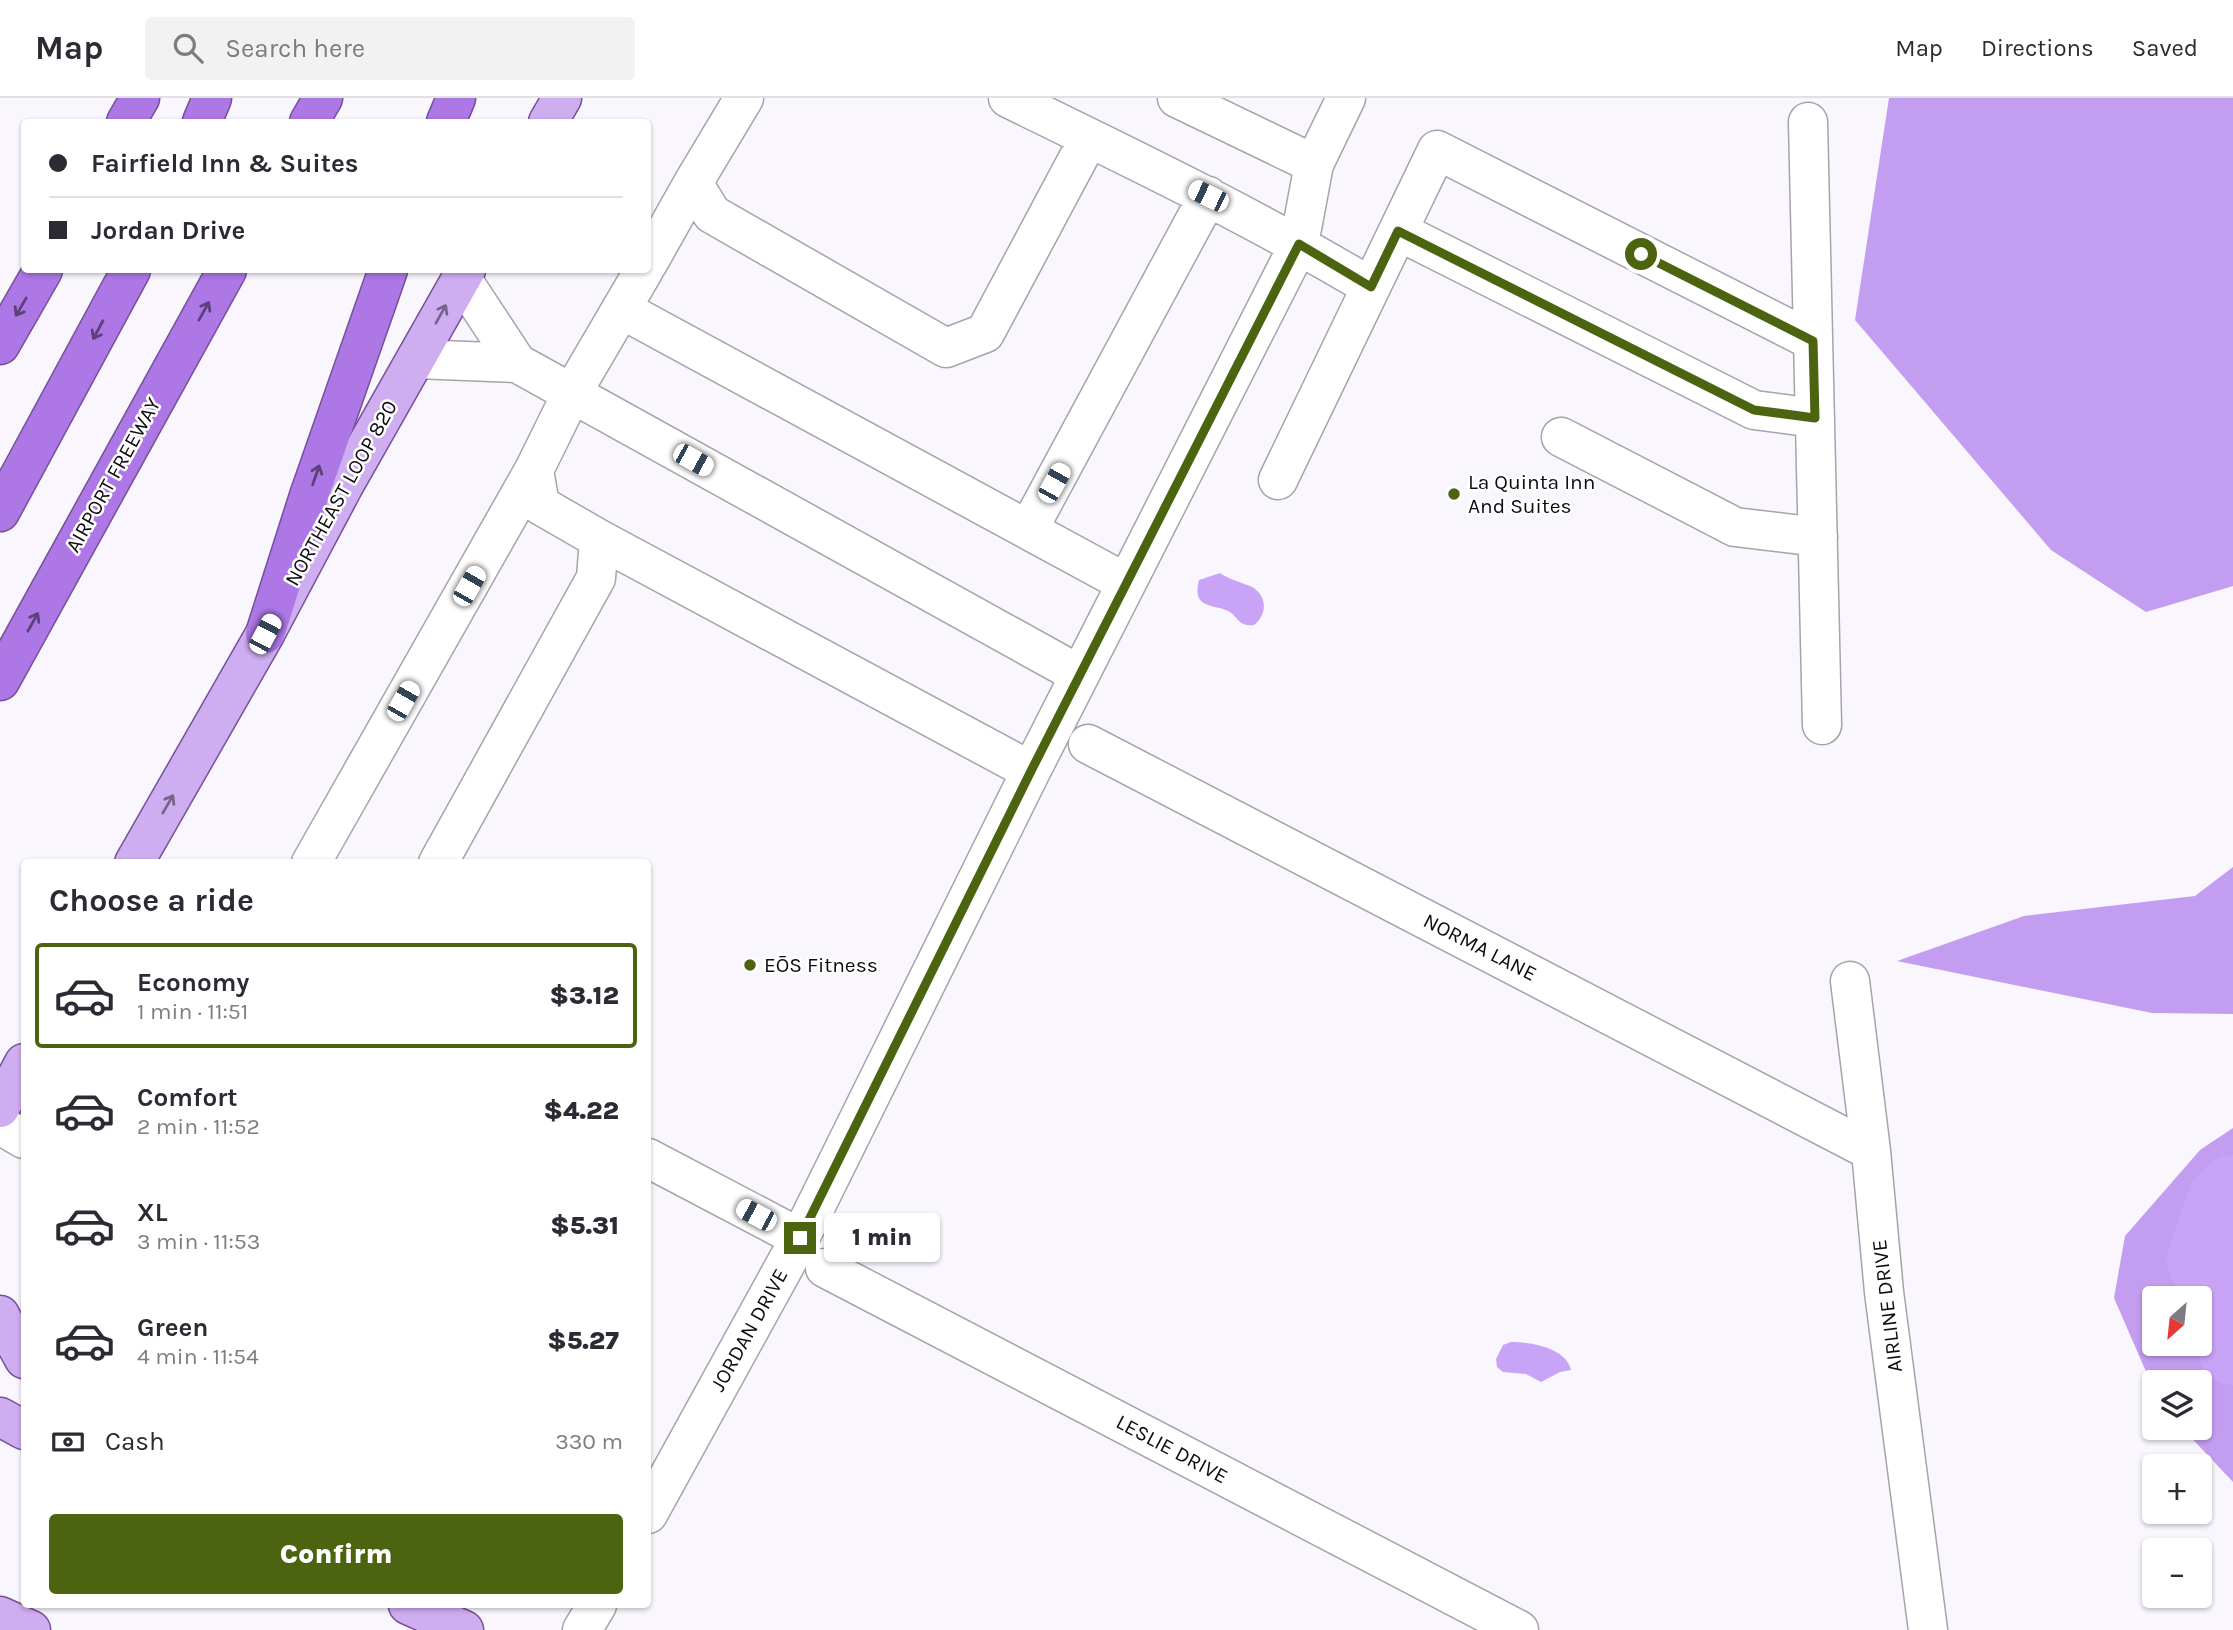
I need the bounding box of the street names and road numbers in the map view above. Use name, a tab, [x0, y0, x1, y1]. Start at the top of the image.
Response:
street label: AIRPORT FREEWAY	[61, 393, 166, 556]
street label: NORTHEAST LOOP 820	[280, 396, 402, 590]
street label: NORMA LANE	[1419, 908, 1541, 986]
street label: AIRLINE DRIVE	[1867, 1238, 1907, 1374]
street label: JORDAN DRIVE	[705, 1265, 793, 1395]
street label: LESLIE DRIVE	[1112, 1410, 1232, 1488]

